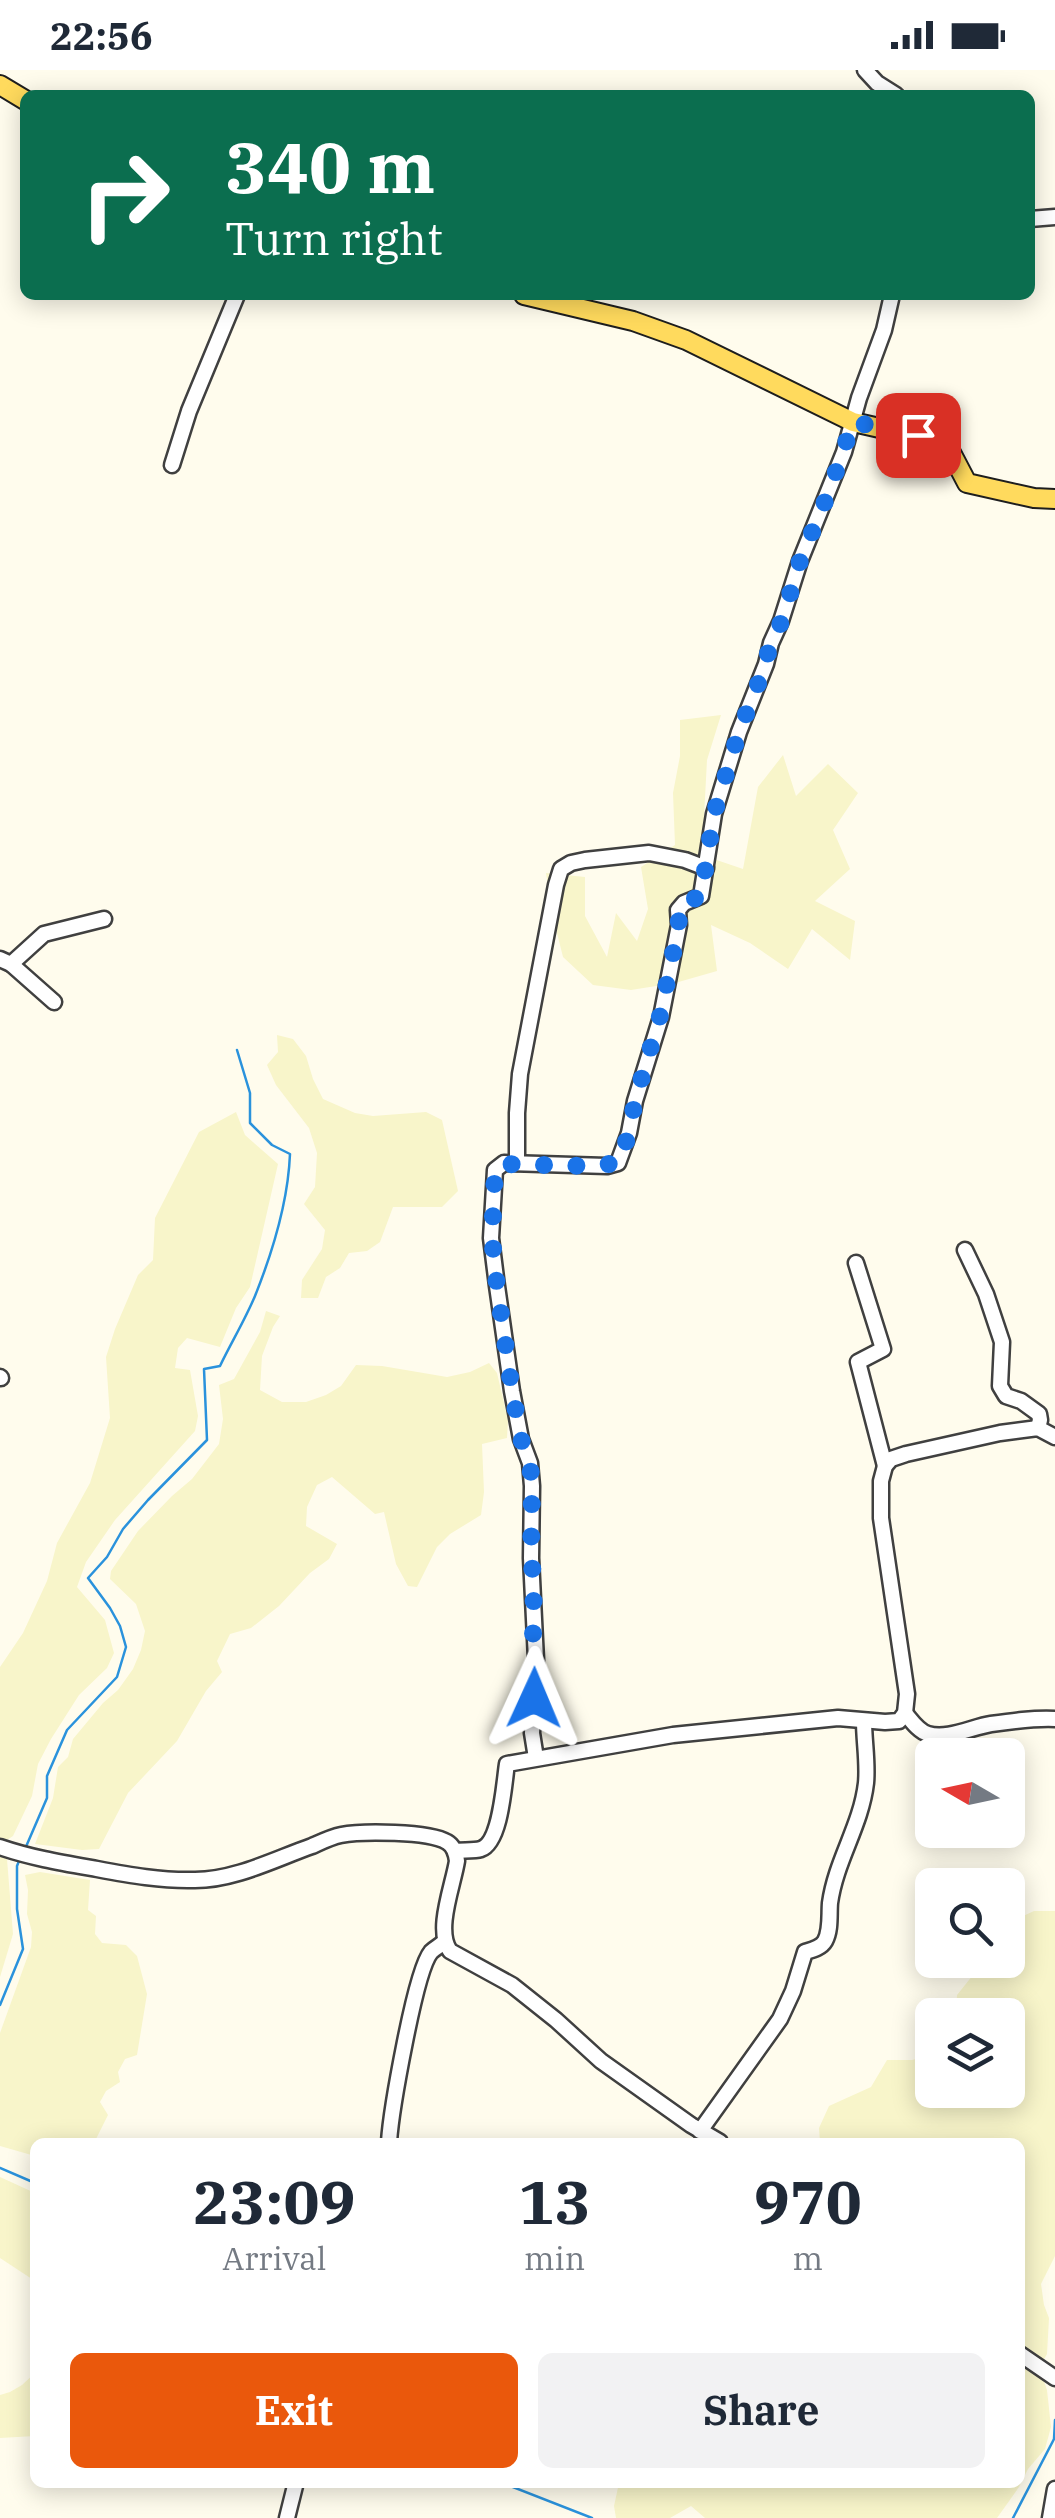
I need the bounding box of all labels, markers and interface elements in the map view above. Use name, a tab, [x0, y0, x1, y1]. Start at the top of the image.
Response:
text: 22:56	[50, 11, 153, 60]
text: 340 m	[225, 121, 435, 212]
icon: right	[60, 130, 190, 260]
text: Turn right	[225, 209, 443, 267]
pin	[876, 393, 961, 478]
icon: arrive	[891, 408, 946, 463]
position arrow	[482, 1646, 586, 1750]
north arrow	[915, 1738, 1025, 1848]
map controls	[915, 1738, 1025, 2108]
button: search	[915, 1868, 1025, 1978]
button: layers	[915, 1998, 1025, 2108]
text: 23:09	[193, 2162, 355, 2241]
text: 13	[519, 2162, 591, 2241]
text: 970	[754, 2162, 862, 2241]
text: Arrival	[222, 2237, 326, 2279]
text: min	[524, 2237, 585, 2279]
text: m	[793, 2237, 823, 2279]
button: Exit	[70, 2353, 518, 2468]
button: Share	[538, 2353, 985, 2468]

